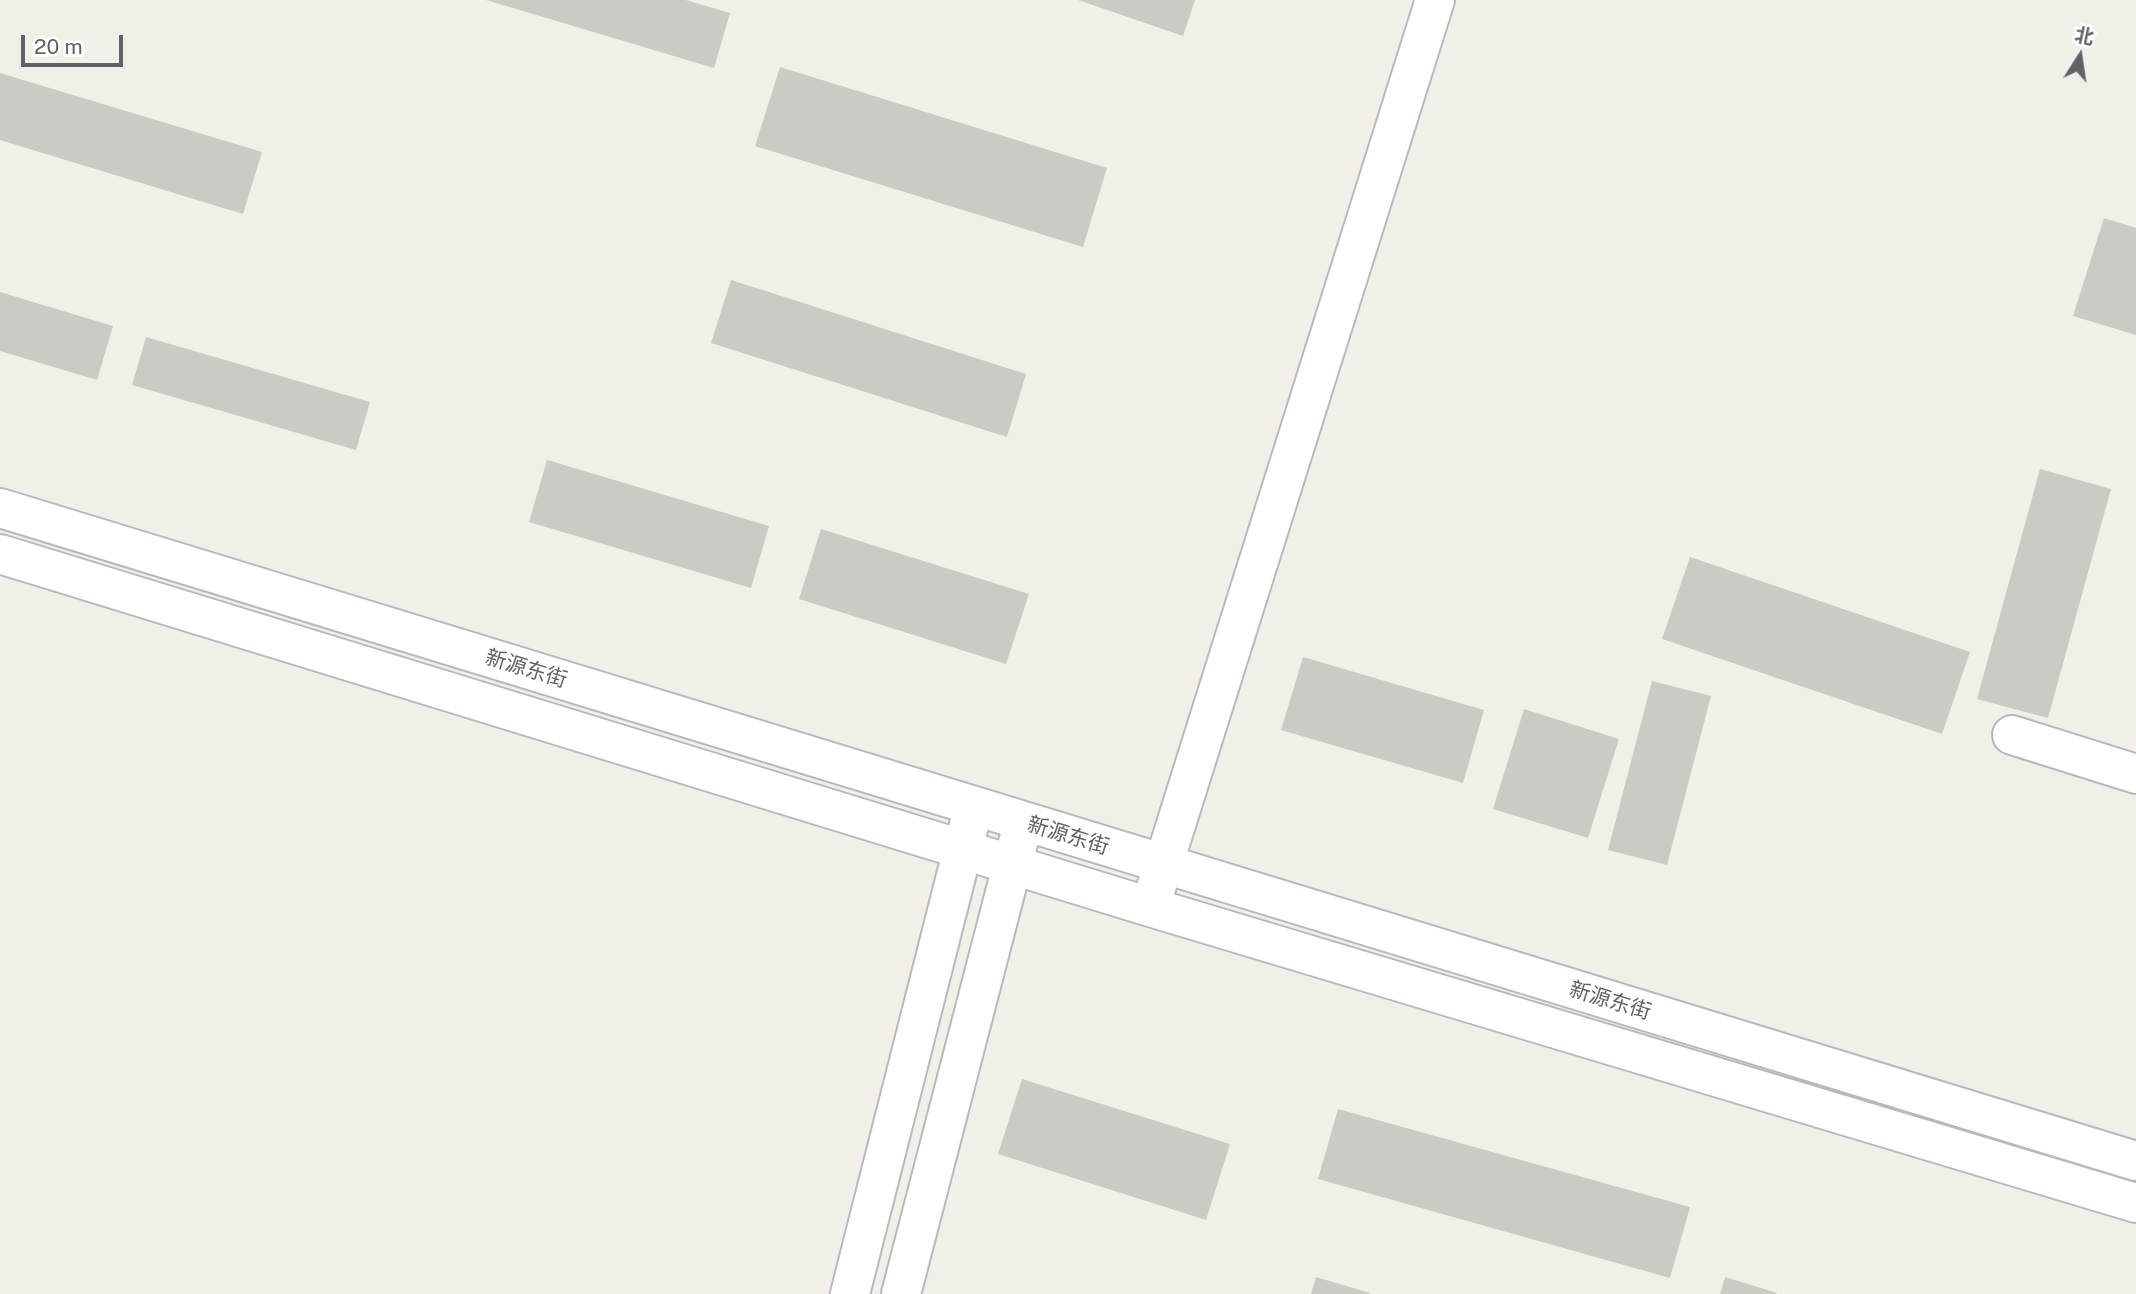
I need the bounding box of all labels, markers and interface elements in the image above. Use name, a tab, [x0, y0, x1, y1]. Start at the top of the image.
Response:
scale bar	[24, 21, 126, 65]
north arrow	[2045, 21, 2115, 91]
text: 北	[2073, 23, 2096, 48]
text: 20 m	[34, 34, 83, 59]
street label: 新源东街	[482, 645, 570, 693]
street label: 新源东街	[1024, 812, 1112, 860]
street label: 新源东街	[1566, 977, 1654, 1025]

